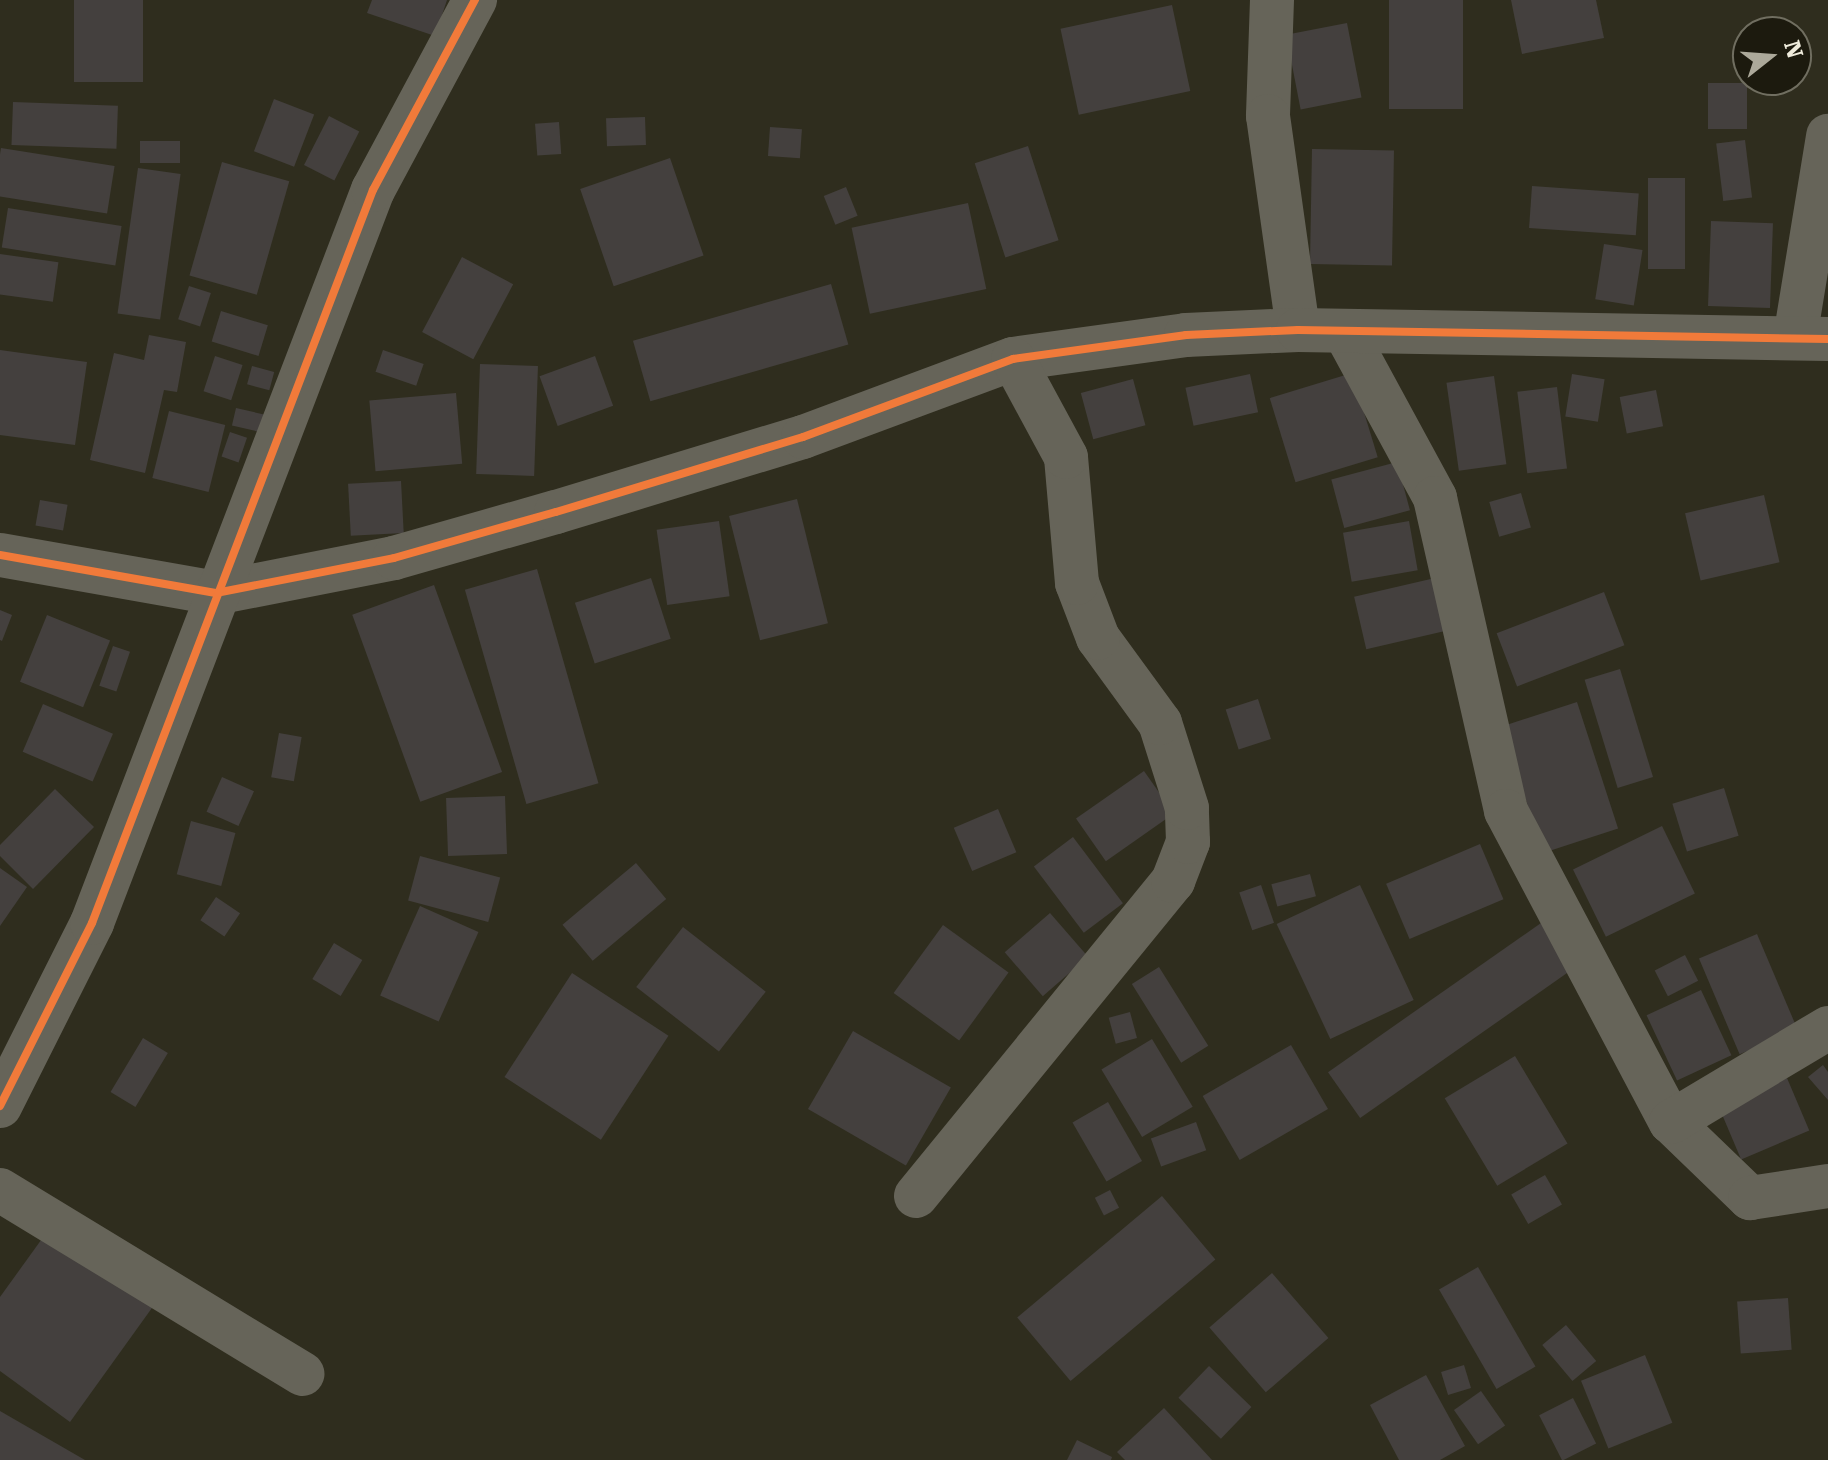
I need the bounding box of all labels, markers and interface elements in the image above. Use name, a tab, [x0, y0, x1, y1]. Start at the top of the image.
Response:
north arrow	[1732, 16, 1812, 96]
text: N	[1779, 38, 1808, 61]

